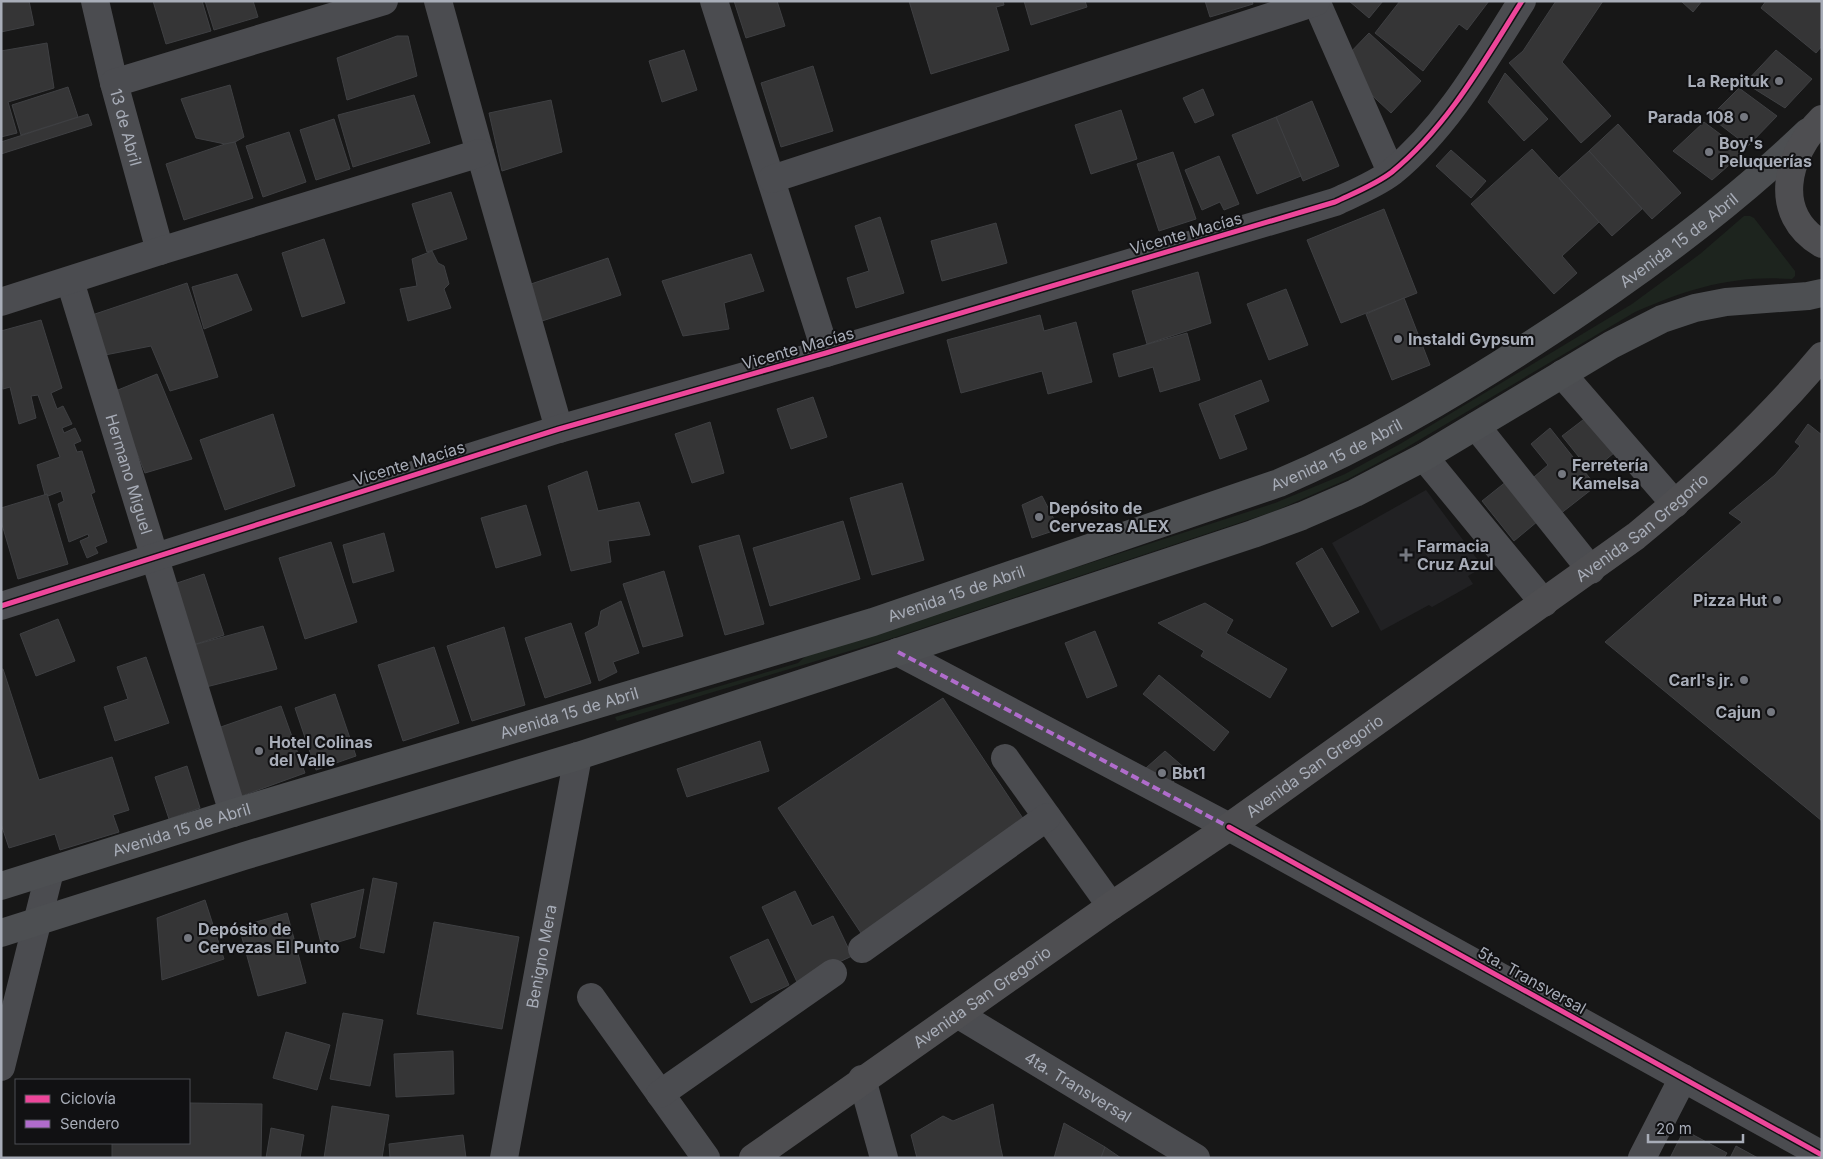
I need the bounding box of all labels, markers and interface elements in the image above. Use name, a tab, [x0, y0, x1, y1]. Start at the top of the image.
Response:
place label: La Repituk	[1688, 71, 1770, 91]
marker: La Repituk	[1773, 75, 1785, 87]
street label: 13 de Abril	[106, 86, 146, 168]
place label: Parada 108	[1648, 107, 1734, 127]
marker: Parada 108	[1738, 111, 1750, 123]
place label: Boy's Peluquerías	[1719, 133, 1812, 171]
marker: Boy's Peluquerías	[1703, 146, 1715, 158]
street label: Avenida 15 de Abril	[1616, 189, 1742, 292]
street label: Vicente Macías	[1128, 207, 1244, 259]
street label: Vicente Macías	[740, 322, 856, 374]
place label: Instaldi Gypsum	[1408, 329, 1534, 349]
marker: Instaldi Gypsum	[1392, 333, 1404, 345]
street label: Hermano Miguel	[101, 412, 157, 537]
street label: Avenida 15 de Abril	[1268, 414, 1405, 495]
street label: Vicente Macías	[351, 437, 467, 489]
place label: Ferretería Kamelsa	[1572, 455, 1648, 493]
marker: Ferretería Kamelsa	[1556, 468, 1568, 480]
street label: Avenida San Gregorio	[1572, 469, 1712, 586]
place label: Depósito de Cervezas ALEX	[1049, 498, 1170, 536]
marker: Depósito de Cervezas ALEX	[1033, 511, 1045, 523]
place label: Farmacia Cruz Azul	[1417, 536, 1494, 574]
marker: Farmacia Cruz Azul	[1399, 548, 1413, 562]
street label: Avenida 15 de Abril	[885, 561, 1027, 626]
place label: Pizza Hut	[1693, 590, 1767, 610]
marker: Pizza Hut	[1771, 594, 1783, 606]
place label: Carl's jr.	[1669, 670, 1734, 690]
marker: Carl's jr.	[1738, 674, 1750, 686]
street label: Avenida 15 de Abril	[497, 683, 641, 743]
place label: Cajun	[1716, 702, 1761, 722]
marker: Cajun	[1765, 706, 1777, 718]
street label: Avenida San Gregorio	[1242, 710, 1387, 822]
place label: Hotel Colinas del Valle	[269, 732, 373, 770]
marker: Hotel Colinas del Valle	[253, 745, 265, 757]
place label: Bbt1	[1172, 763, 1205, 783]
marker: Bbt1	[1156, 767, 1168, 779]
street label: Avenida 15 de Abril	[110, 798, 253, 860]
street label: Benigno Mera	[522, 903, 560, 1010]
place label: Depósito de Cervezas El Punto	[198, 919, 340, 957]
marker: Depósito de Cervezas El Punto	[182, 932, 194, 944]
street label: Avenida San Gregorio	[909, 941, 1055, 1052]
street label: 5ta. Transversal	[1474, 942, 1590, 1018]
street label: 4ta. Transversal	[1021, 1047, 1135, 1127]
legend	[15, 1079, 190, 1144]
text: Ciclovía	[60, 1089, 116, 1108]
scale bar	[1648, 1112, 1743, 1144]
text: Sendero	[60, 1114, 120, 1133]
text: 20 m	[1656, 1119, 1692, 1138]

